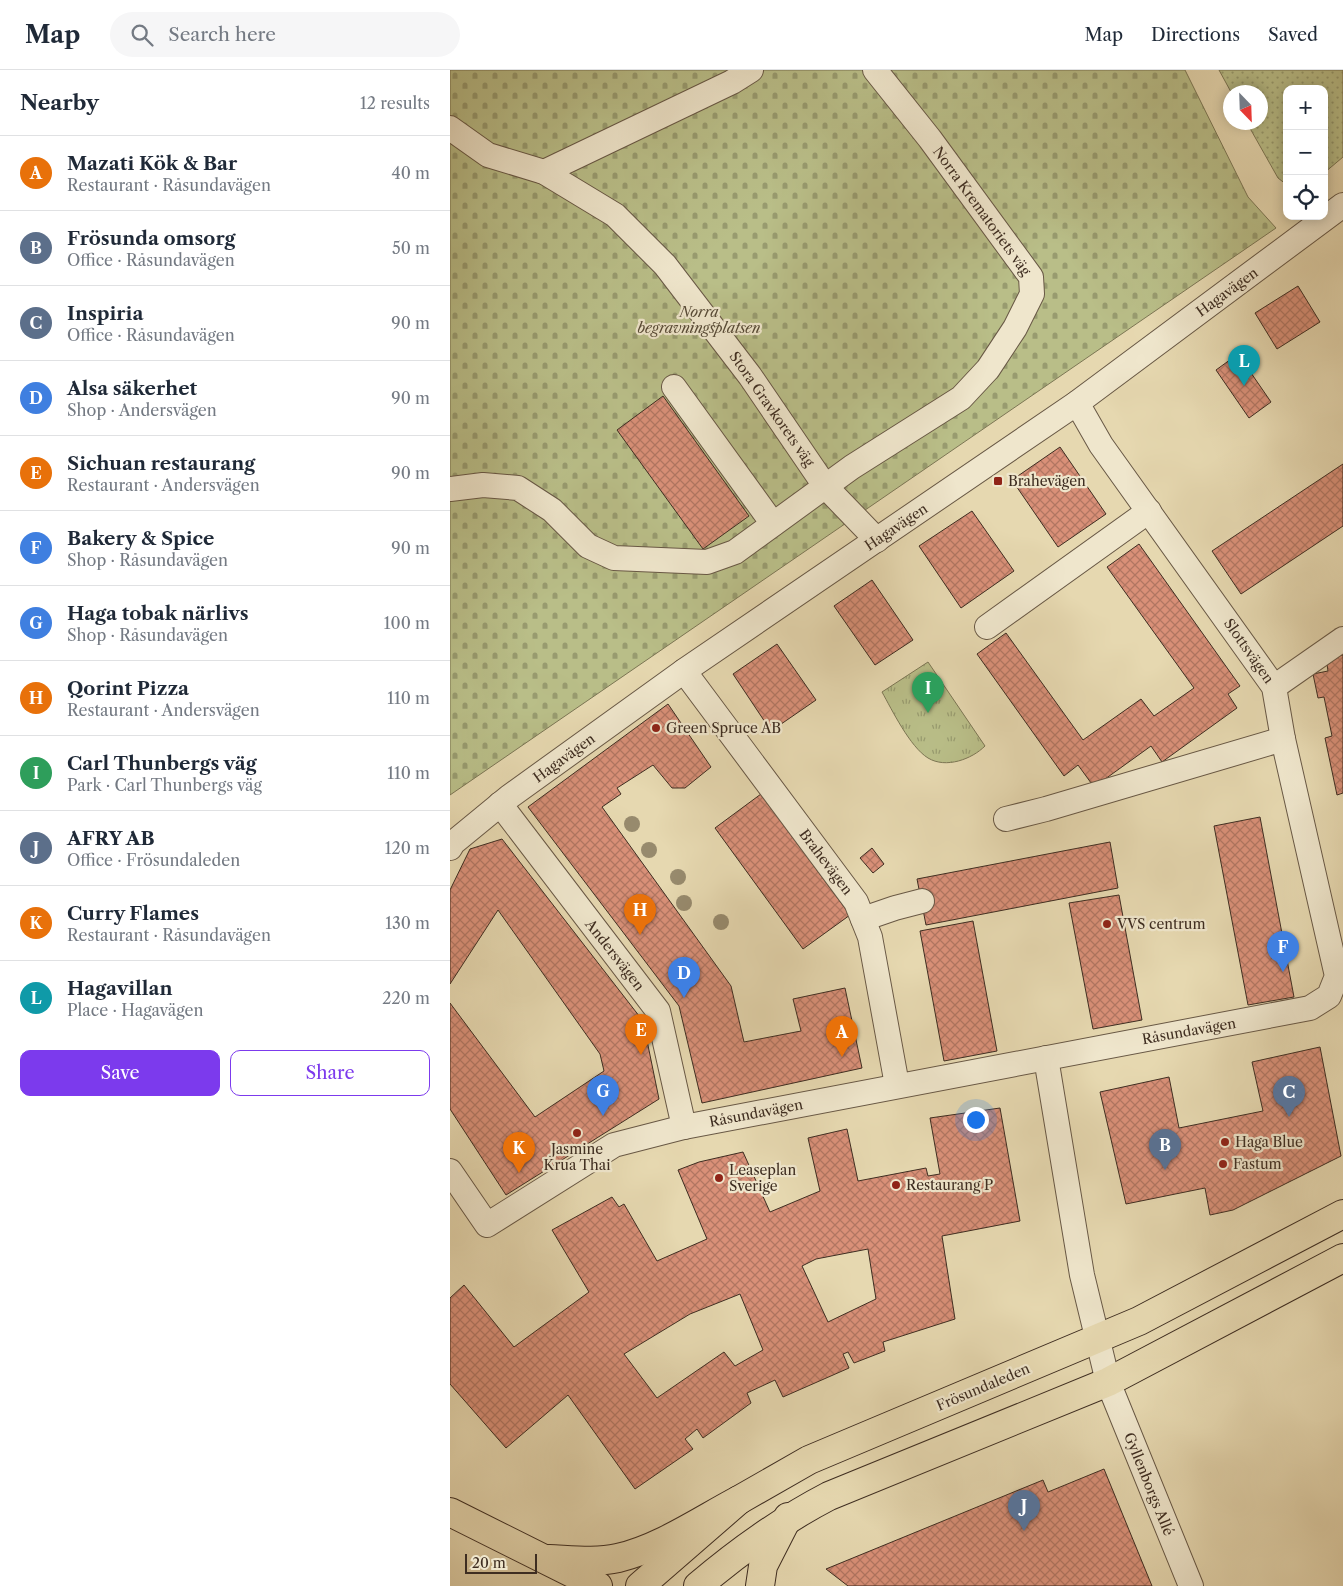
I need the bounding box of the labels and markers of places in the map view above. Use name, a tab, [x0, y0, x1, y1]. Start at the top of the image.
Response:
pin: L	[1228, 345, 1260, 386]
place label: Brahevägen	[1008, 472, 1086, 490]
marker: Brahevägen	[992, 475, 1004, 487]
pin: I	[912, 672, 944, 713]
place label: Green Spruce AB	[666, 719, 781, 737]
marker: Green Spruce AB	[650, 722, 662, 734]
pin: H	[624, 894, 656, 935]
place label: VVS centrum	[1116, 915, 1206, 933]
marker: VVS centrum	[1101, 918, 1113, 930]
pin: F	[1267, 931, 1299, 972]
pin: D	[668, 957, 700, 998]
pin: E	[625, 1014, 657, 1055]
pin: A	[826, 1016, 858, 1057]
pin: G	[587, 1075, 619, 1116]
pin: C	[1273, 1076, 1305, 1117]
marker: Jasmine Krua Thai	[571, 1127, 583, 1139]
pin: B	[1149, 1129, 1181, 1170]
pin: K	[503, 1132, 535, 1173]
place label: Haga Blue	[1235, 1133, 1303, 1151]
marker: Haga Blue	[1219, 1136, 1231, 1148]
place label: Jasmine Krua Thai	[544, 1140, 610, 1174]
place label: Fastum	[1233, 1155, 1282, 1173]
marker: Fastum	[1217, 1158, 1229, 1170]
place label: Leaseplan Sverige	[729, 1161, 797, 1195]
marker: Leaseplan Sverige	[713, 1172, 725, 1184]
place label: Restaurang P	[906, 1176, 993, 1194]
marker: Restaurang P	[890, 1179, 902, 1191]
pin: J	[1008, 1490, 1040, 1531]

